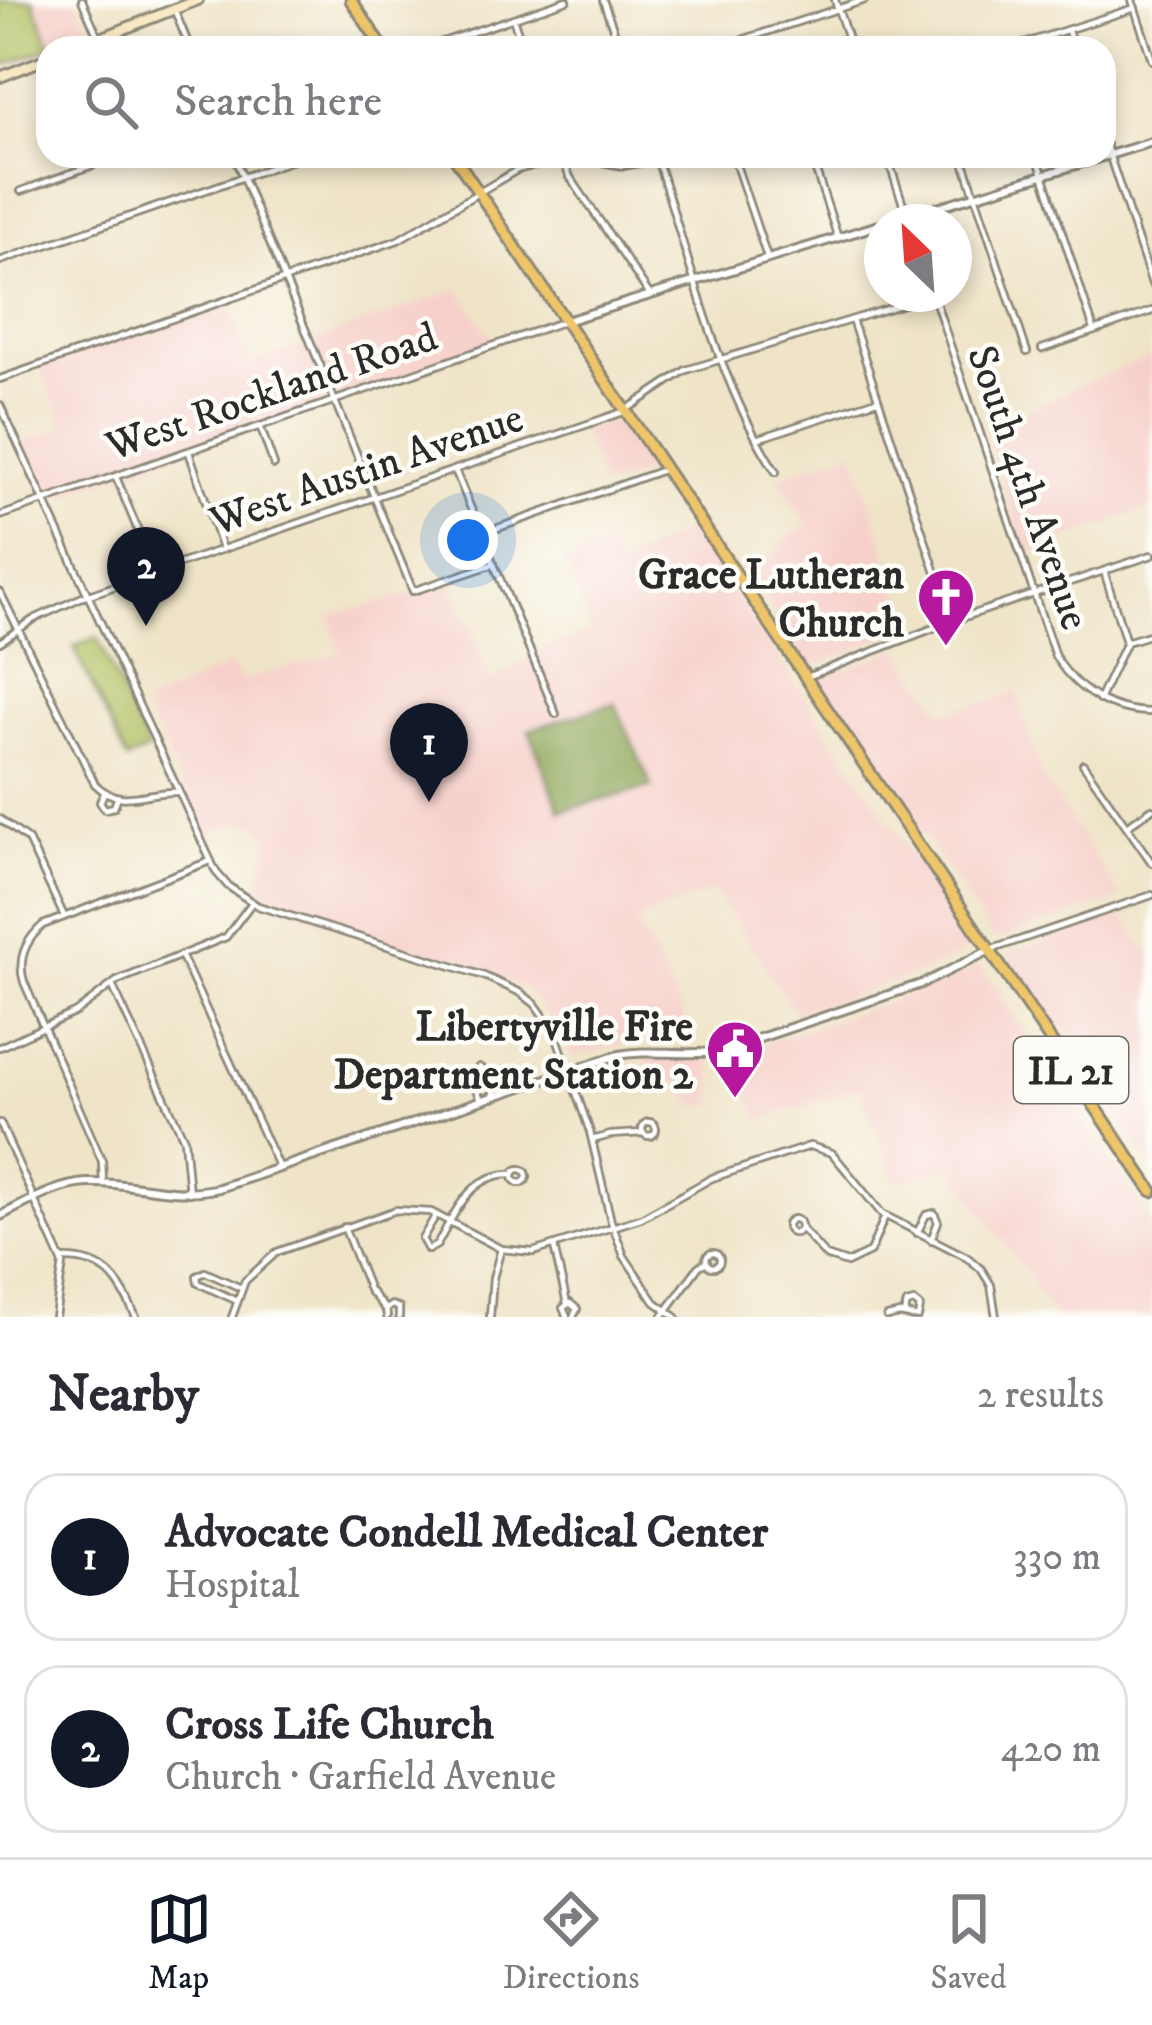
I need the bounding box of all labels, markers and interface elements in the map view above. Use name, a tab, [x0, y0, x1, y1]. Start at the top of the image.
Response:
search box	[36, 36, 1116, 168]
icon: search	[78, 69, 144, 135]
text: Search here	[174, 74, 382, 130]
north arrow	[864, 204, 972, 312]
street label: West Rockland Road	[99, 312, 444, 474]
street label: South 4th Avenue	[954, 339, 1100, 637]
street label: West Austin Avenue	[203, 393, 530, 549]
your location	[438, 510, 498, 570]
pin: 2	[107, 527, 185, 626]
place label: Grace Lutheran Church	[638, 550, 905, 650]
church icon: Grace Lutheran Church	[915, 566, 977, 648]
pin: 1	[390, 703, 468, 802]
place label: Libertyville Fire Department Station 2	[334, 1002, 693, 1102]
public building icon: Libertyville Fire Department Station 2	[704, 1018, 766, 1100]
road number: IL 21	[1014, 1037, 1128, 1103]
text: Nearby	[48, 1363, 199, 1427]
text: 2 results	[977, 1371, 1104, 1420]
text: Advocate Condell Medical Center	[165, 1505, 768, 1561]
text: 1	[83, 1533, 97, 1582]
text: 330 m	[1013, 1533, 1101, 1582]
text: Hospital	[165, 1561, 299, 1610]
text: Cross Life Church	[165, 1697, 494, 1753]
text: 2	[80, 1725, 100, 1774]
text: 420 m	[1001, 1725, 1101, 1774]
text: Church · Garfield Avenue	[165, 1753, 556, 1802]
tab: Map	[146, 1886, 212, 1999]
tab: Directions	[503, 1886, 639, 1999]
tab: Saved	[931, 1886, 1006, 1999]

